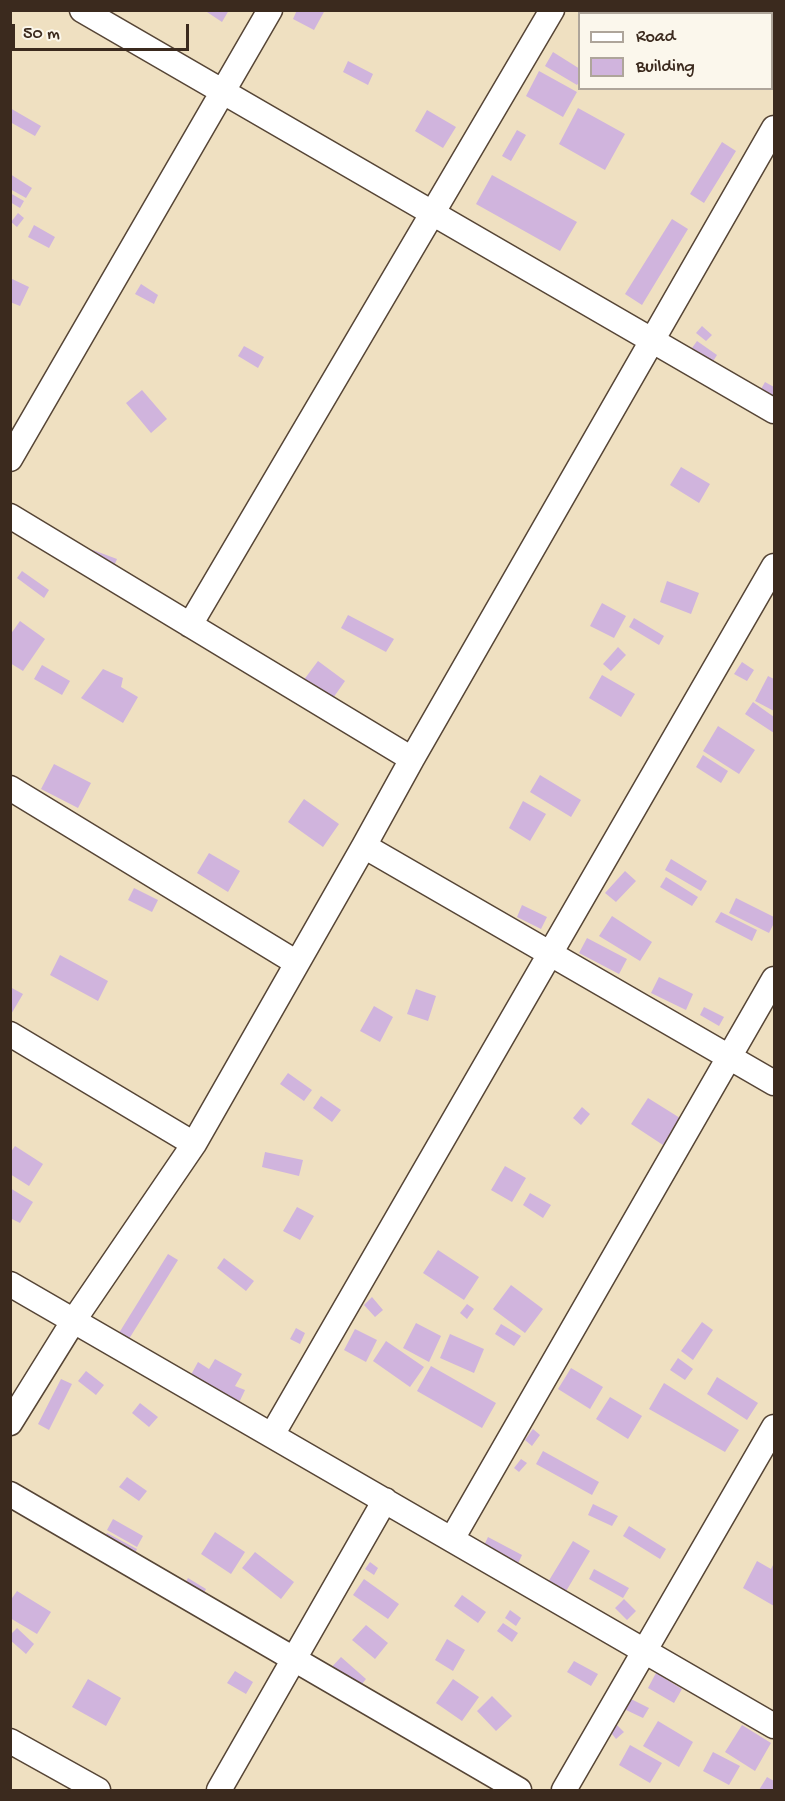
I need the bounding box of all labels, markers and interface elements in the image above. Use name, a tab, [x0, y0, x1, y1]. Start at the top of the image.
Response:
scale bar	[15, 12, 192, 50]
legend	[578, 12, 773, 90]
text: 50 m	[23, 24, 60, 45]
text: Road	[636, 27, 675, 48]
text: Building	[636, 57, 695, 78]

